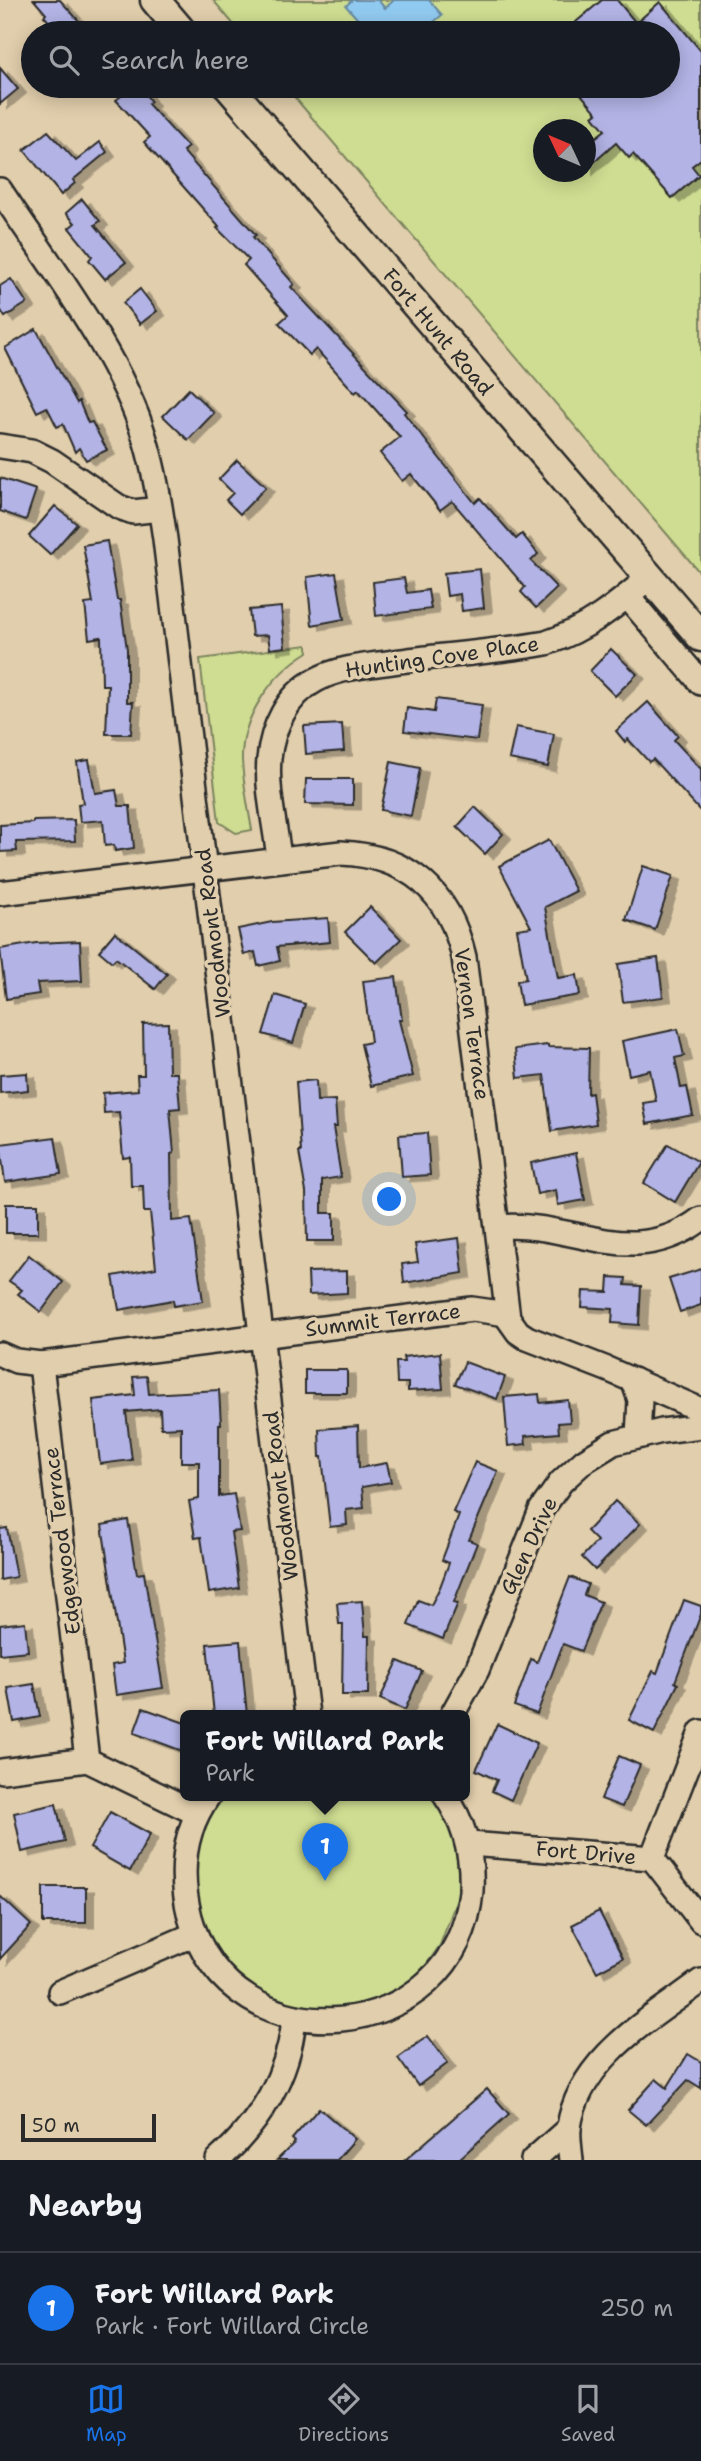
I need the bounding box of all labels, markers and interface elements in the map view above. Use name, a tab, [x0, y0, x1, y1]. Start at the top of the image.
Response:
search box	[21, 21, 680, 98]
icon: search	[45, 41, 83, 79]
text: Search here	[101, 42, 250, 77]
north arrow	[533, 119, 596, 182]
street label: Fort Hunt Road	[376, 262, 500, 402]
street label: Hunting Cove Place	[343, 630, 541, 684]
street label: Woodmont Road	[189, 847, 237, 1019]
street label: Vernon Terrace	[447, 946, 497, 1102]
your location	[372, 1182, 406, 1216]
street label: Summit Terrace	[304, 1297, 462, 1343]
street label: Woodmont Road	[257, 1410, 305, 1582]
street label: Edgewood Terrace	[37, 1446, 87, 1636]
street label: Glen Drive	[494, 1492, 564, 1600]
popup	[180, 1710, 470, 1801]
text: Fort Willard Park	[206, 1723, 444, 1758]
text: Park	[206, 1758, 255, 1788]
pin: 1	[302, 1823, 348, 1881]
street label: Fort Drive	[535, 1835, 637, 1871]
scale bar	[21, 2111, 156, 2143]
text: 50 m	[32, 2113, 80, 2138]
text: Nearby	[28, 2185, 143, 2226]
text: Fort Willard Park	[95, 2276, 334, 2311]
text: 1	[46, 2293, 56, 2323]
text: 250 m	[600, 2293, 673, 2323]
text: Park · Fort Willard Circle	[95, 2311, 369, 2341]
tab: Map	[86, 2380, 127, 2447]
tab: Directions	[299, 2380, 389, 2447]
tab: Saved	[561, 2380, 615, 2447]

